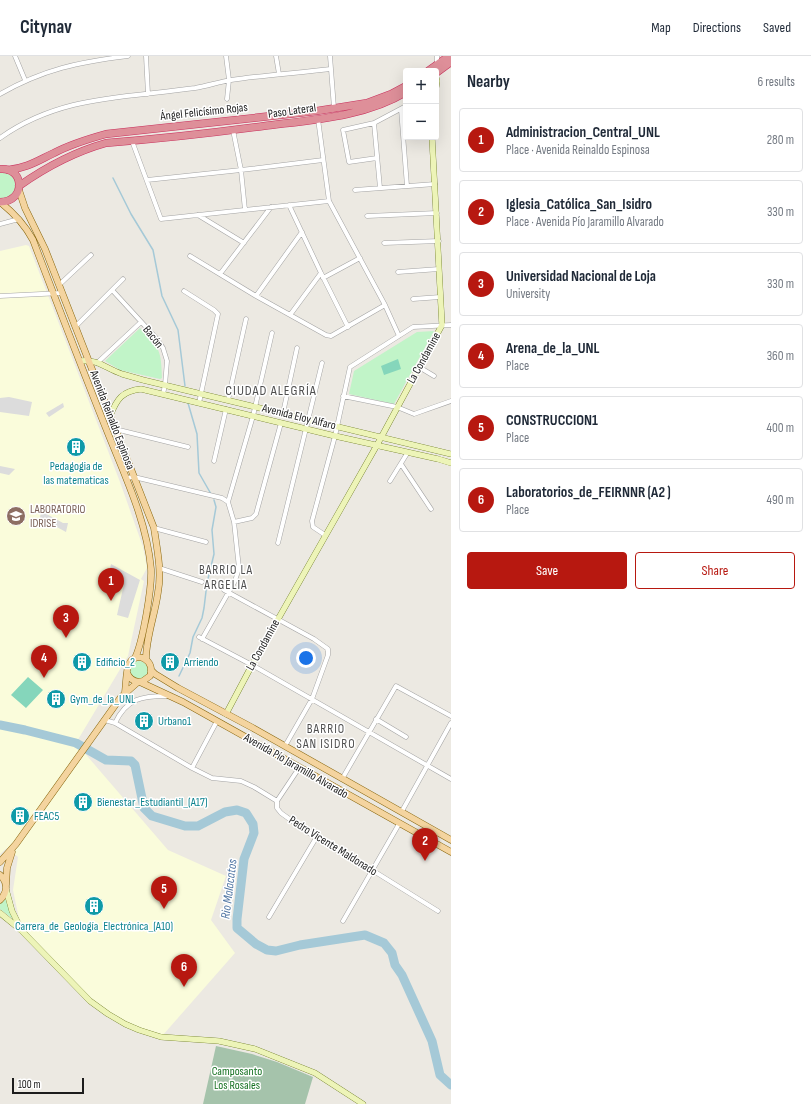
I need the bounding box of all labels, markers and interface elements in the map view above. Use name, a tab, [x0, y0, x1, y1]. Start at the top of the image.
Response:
text: Citynav	[20, 16, 72, 39]
text: Map	[651, 19, 671, 36]
text: Directions	[693, 19, 741, 36]
text: Saved	[763, 19, 791, 36]
map controls	[403, 68, 439, 140]
button: +	[403, 68, 439, 104]
text: Nearby	[467, 72, 510, 92]
text: 6 results	[757, 74, 795, 90]
street label: Ángel Felicísimo Rojas	[159, 100, 248, 124]
street label: Paso Lateral	[267, 100, 317, 122]
button: −	[403, 104, 439, 140]
text: Administracion_Central_UNL	[506, 123, 660, 142]
text: 1	[478, 132, 484, 148]
text: 280 m	[767, 132, 794, 148]
text: Place · Avenida Reinaldo Espinosa	[506, 142, 650, 158]
text: Iglesia_Católica_San_Isidro	[506, 195, 652, 214]
text: 2	[478, 204, 484, 220]
text: 330 m	[767, 204, 794, 220]
text: Place · Avenida Pío Jaramillo Alvarado	[506, 214, 664, 230]
text: Universidad Nacional de Loja	[506, 267, 656, 286]
text: 3	[478, 276, 484, 292]
text: 330 m	[767, 276, 794, 292]
text: University	[506, 286, 550, 302]
street label: Bacón	[139, 323, 167, 351]
street label: La Condamine	[404, 330, 444, 386]
text: Arena_de_la_UNL	[506, 339, 600, 358]
text: 4	[478, 348, 484, 364]
text: 360 m	[767, 348, 794, 364]
text: Place	[506, 358, 529, 374]
street label: Avenida Reinaldo Espinosa	[86, 367, 138, 472]
district label: CIUDAD ALEGRÍA	[225, 382, 317, 399]
street label: Avenida Eloy Alfaro	[260, 400, 337, 433]
text: CONSTRUCCION1	[506, 411, 598, 430]
text: 5	[478, 420, 484, 436]
text: 400 m	[767, 420, 794, 436]
text: Place	[506, 430, 529, 446]
building icon: Pedagogia de las matematicas	[65, 436, 87, 458]
place label: Pedagogia de las matematicas	[43, 459, 109, 488]
text: Laboratorios_de_FEIRNNR (A2 )	[506, 483, 671, 502]
text: 6	[478, 492, 484, 508]
text: 490 m	[767, 492, 794, 508]
place label: LABORATORIO IDRISE	[30, 502, 86, 531]
text: Place	[506, 502, 529, 518]
school or university icon: LABORATORIO IDRISE	[5, 505, 27, 527]
button: Save	[467, 552, 627, 589]
button: Share	[635, 552, 795, 589]
district label: BARRIO LA ARGELIA	[199, 562, 253, 593]
pin: 1	[98, 568, 124, 601]
pin: 3	[53, 605, 79, 638]
street label: La Condamine	[243, 617, 283, 673]
pin: 4	[31, 645, 57, 678]
your location	[296, 648, 316, 668]
building icon: Edificio_2	[71, 651, 93, 673]
building icon: Arriendo	[159, 651, 181, 673]
place label: Edificio_2	[96, 655, 135, 670]
place label: Arriendo	[183, 655, 218, 670]
building icon: Gym_de_la_UNL	[45, 688, 67, 710]
place label: Gym_de_la_UNL	[70, 692, 136, 707]
building icon: Urbano1	[133, 710, 155, 732]
place label: Urbano1	[158, 714, 192, 729]
district label: BARRIO SAN ISIDRO	[296, 721, 356, 752]
street label: Avenida Pío Jaramillo Alvarado	[240, 729, 351, 802]
building icon: Bienestar_Estudiantil_(A17)	[72, 791, 94, 813]
place label: Bienestar_Estudiantil_(A17)	[97, 795, 208, 810]
building icon: FEAC5	[9, 805, 31, 827]
place label: FEAC5	[34, 809, 59, 824]
street label: Pedro Vicente Maldonado	[286, 813, 380, 879]
pin: 2	[412, 828, 438, 861]
water label: Rio Malacatos	[217, 858, 241, 920]
pin: 5	[151, 876, 177, 909]
building icon: Carrera_de_Geología_Electrónica_(A10)	[83, 895, 105, 917]
place label: Carrera_de_Geología_Electrónica_(A10)	[15, 919, 173, 934]
pin: 6	[171, 954, 197, 987]
park label: Camposanto Los Rosales	[212, 1064, 262, 1093]
scale bar	[12, 1076, 84, 1095]
text: 100 m	[18, 1078, 40, 1091]

